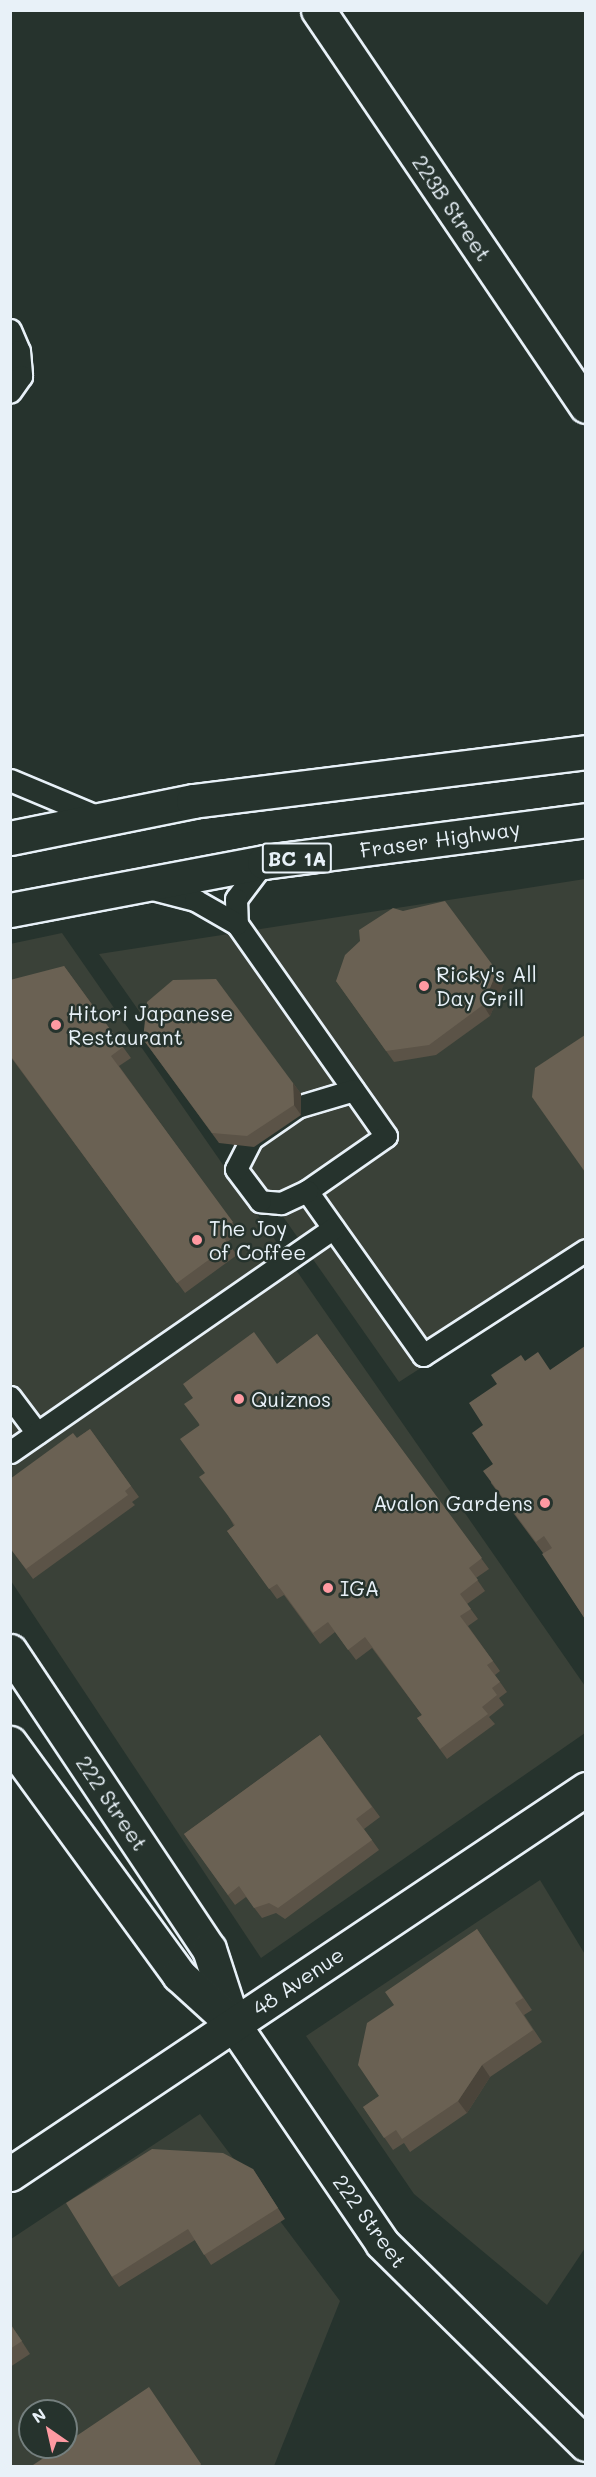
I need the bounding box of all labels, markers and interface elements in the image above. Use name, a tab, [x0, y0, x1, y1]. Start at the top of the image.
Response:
street label: 223B Street	[407, 150, 497, 266]
street label: Fraser Highway	[358, 815, 522, 863]
road number: BC 1A	[261, 841, 333, 875]
place label: Ricky's All Day Grill	[436, 961, 537, 1011]
marker: Ricky's All Day Grill	[417, 979, 431, 993]
place label: Hitori Japanese Restaurant	[68, 1000, 233, 1050]
marker: Hitori Japanese Restaurant	[49, 1018, 63, 1032]
place label: The Joy of Coffee	[209, 1215, 306, 1265]
marker: The Joy of Coffee	[190, 1233, 204, 1247]
place label: Quiznos	[251, 1386, 331, 1412]
marker: Quiznos	[232, 1392, 246, 1406]
place label: Avalon Gardens	[373, 1490, 533, 1516]
marker: Avalon Gardens	[538, 1496, 552, 1510]
place label: IGA	[340, 1575, 379, 1601]
marker: IGA	[321, 1581, 335, 1595]
street label: 222 Street	[71, 1751, 153, 1855]
street label: 48 Avenue	[248, 1941, 348, 2021]
street label: 222 Street	[328, 2170, 412, 2272]
north arrow	[18, 2399, 78, 2459]
text: N	[28, 2403, 50, 2427]

